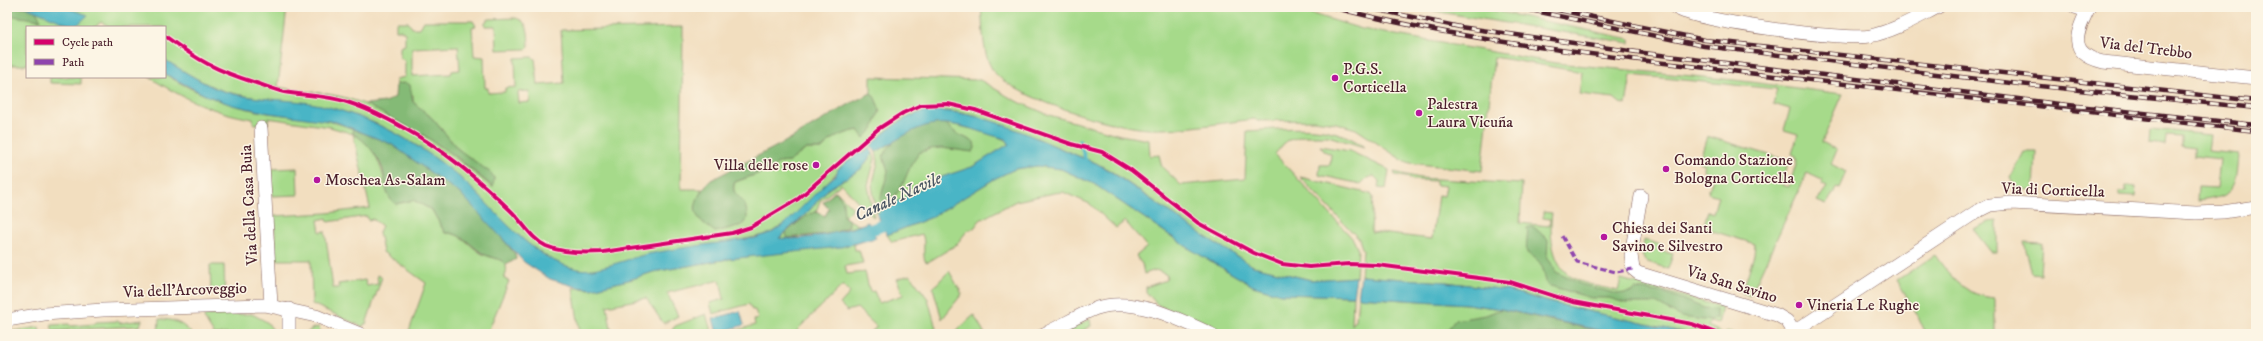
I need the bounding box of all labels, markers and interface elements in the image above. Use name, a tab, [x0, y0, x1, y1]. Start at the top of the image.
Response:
legend	[26, 26, 166, 78]
street label: Via del Trebbo	[2098, 32, 2194, 64]
text: Cycle path	[62, 35, 114, 50]
text: Path	[62, 55, 85, 70]
place label: P.G.S. Corticella	[1343, 59, 1407, 97]
marker: P.G.S. Corticella	[1330, 73, 1340, 83]
place label: Palestra Laura Vicuña	[1427, 94, 1513, 132]
marker: Palestra Laura Vicuña	[1414, 108, 1424, 118]
street label: Via della Casa Buia	[236, 144, 262, 267]
place label: Comando Stazione Bologna Corticella	[1674, 150, 1794, 188]
place label: Villa delle rose	[713, 155, 808, 175]
marker: Villa delle rose	[811, 160, 821, 170]
marker: Comando Stazione Bologna Corticella	[1661, 164, 1671, 174]
water label: Canale Navile	[851, 167, 946, 227]
place label: Moschea As-Salam	[325, 170, 445, 190]
marker: Moschea As-Salam	[312, 175, 322, 185]
street label: Via di Corticella	[2000, 178, 2105, 202]
place label: Chiesa dei Santi Savino e Silvestro	[1612, 218, 1723, 256]
marker: Chiesa dei Santi Savino e Silvestro	[1599, 232, 1609, 242]
street label: Via San Savino	[1683, 260, 1780, 307]
street label: Via dell'Arcoveggio	[122, 278, 248, 302]
place label: Vineria Le Rughe	[1806, 295, 1919, 315]
marker: Vineria Le Rughe	[1794, 300, 1804, 310]

